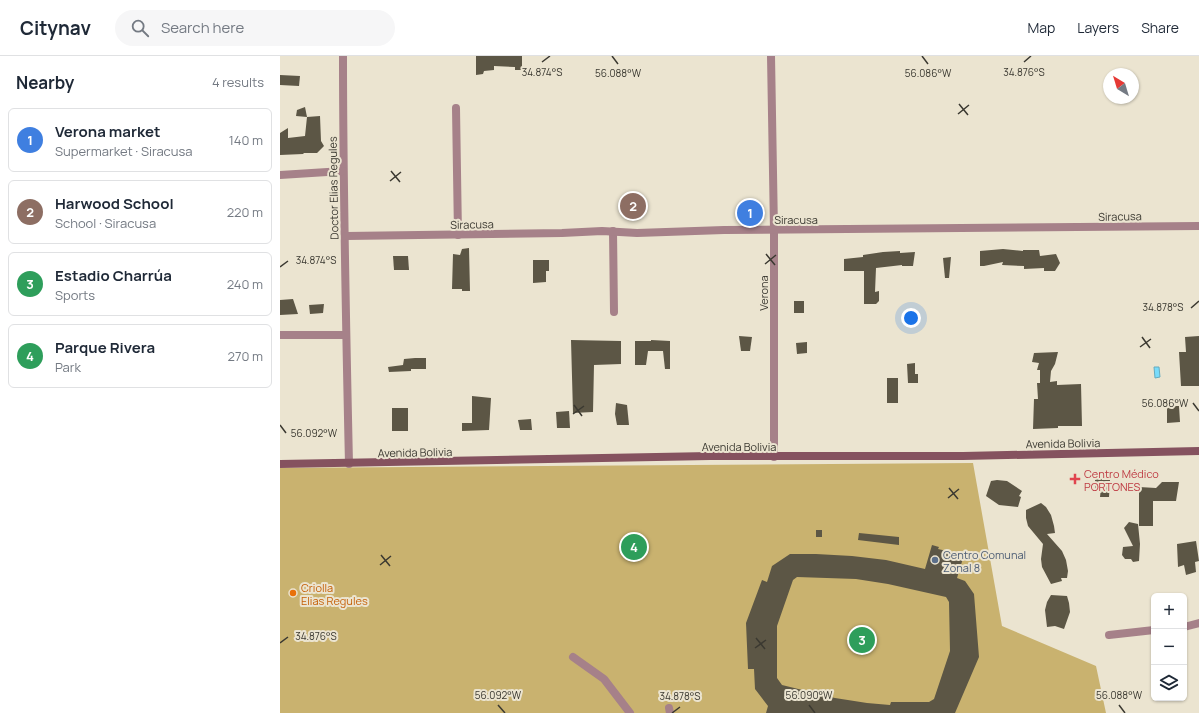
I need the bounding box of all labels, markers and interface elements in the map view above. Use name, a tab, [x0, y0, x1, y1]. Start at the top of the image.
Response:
search box	[115, 10, 395, 46]
text: Citynav	[20, 15, 91, 41]
icon: search	[129, 17, 151, 39]
text: Search here	[161, 17, 244, 38]
text: Map	[1027, 18, 1055, 37]
text: Layers	[1077, 18, 1119, 37]
text: Share	[1141, 18, 1179, 37]
text: 34.874°S	[522, 65, 562, 79]
text: 34.876°S	[1003, 65, 1045, 79]
text: 56.088°W	[595, 66, 642, 80]
text: 56.086°W	[905, 66, 952, 80]
north arrow	[1103, 68, 1139, 104]
text: Nearby	[16, 71, 74, 94]
text: 4 results	[212, 73, 264, 91]
text: Verona market	[55, 121, 160, 142]
text: 1	[27, 131, 33, 149]
text: 140 m	[229, 131, 263, 149]
street label: Doctor Elias Regules	[325, 136, 341, 240]
text: Supermarket · Siracusa	[55, 142, 193, 160]
pin: 2	[620, 191, 646, 221]
text: Harwood School	[55, 193, 174, 214]
pin: 1	[737, 198, 763, 228]
text: 2	[26, 203, 34, 221]
text: 220 m	[227, 203, 263, 221]
street label: Siracusa	[1098, 208, 1142, 224]
street label: Siracusa	[774, 212, 818, 227]
text: School · Siracusa	[55, 214, 156, 232]
street label: Siracusa	[450, 216, 494, 232]
text: 34.874°S	[296, 253, 336, 267]
text: Estadio Charrúa	[55, 265, 172, 286]
text: 3	[26, 275, 34, 293]
text: 240 m	[227, 275, 263, 293]
street label: Verona	[756, 275, 771, 311]
text: Sports	[55, 286, 95, 304]
text: 34.878°S	[1142, 300, 1184, 314]
your location	[901, 308, 921, 328]
text: Parque Rivera	[55, 337, 155, 358]
text: 4	[26, 347, 34, 365]
text: 270 m	[228, 347, 263, 365]
text: Park	[55, 358, 81, 376]
text: 56.086°W	[1142, 396, 1189, 410]
text: 56.092°W	[291, 426, 338, 440]
street label: Avenida Bolivia	[1025, 435, 1101, 451]
street label: Avenida Bolivia	[702, 439, 776, 454]
street label: Avenida Bolivia	[377, 444, 453, 460]
place label: Centro Médico PORTONES	[1084, 466, 1159, 494]
marker: Centro Médico PORTONES	[1069, 473, 1081, 485]
pin: 4	[621, 532, 647, 562]
place label: Centro Comunal Zonal 8	[943, 547, 1026, 575]
marker: Centro Comunal Zonal 8	[930, 555, 940, 565]
place label: Criolla Elias Regules	[301, 580, 368, 608]
marker: Criolla Elias Regules	[288, 588, 298, 598]
map controls	[1151, 593, 1187, 701]
button: +	[1151, 593, 1187, 629]
pin: 3	[849, 625, 875, 655]
text: 34.876°S	[295, 629, 337, 643]
button: −	[1151, 629, 1187, 665]
button: layers	[1151, 665, 1187, 701]
text: 56.092°W	[475, 688, 522, 702]
text: 56.090°W	[786, 688, 833, 702]
text: 56.088°W	[1096, 688, 1143, 702]
text: 34.878°S	[659, 689, 701, 703]

